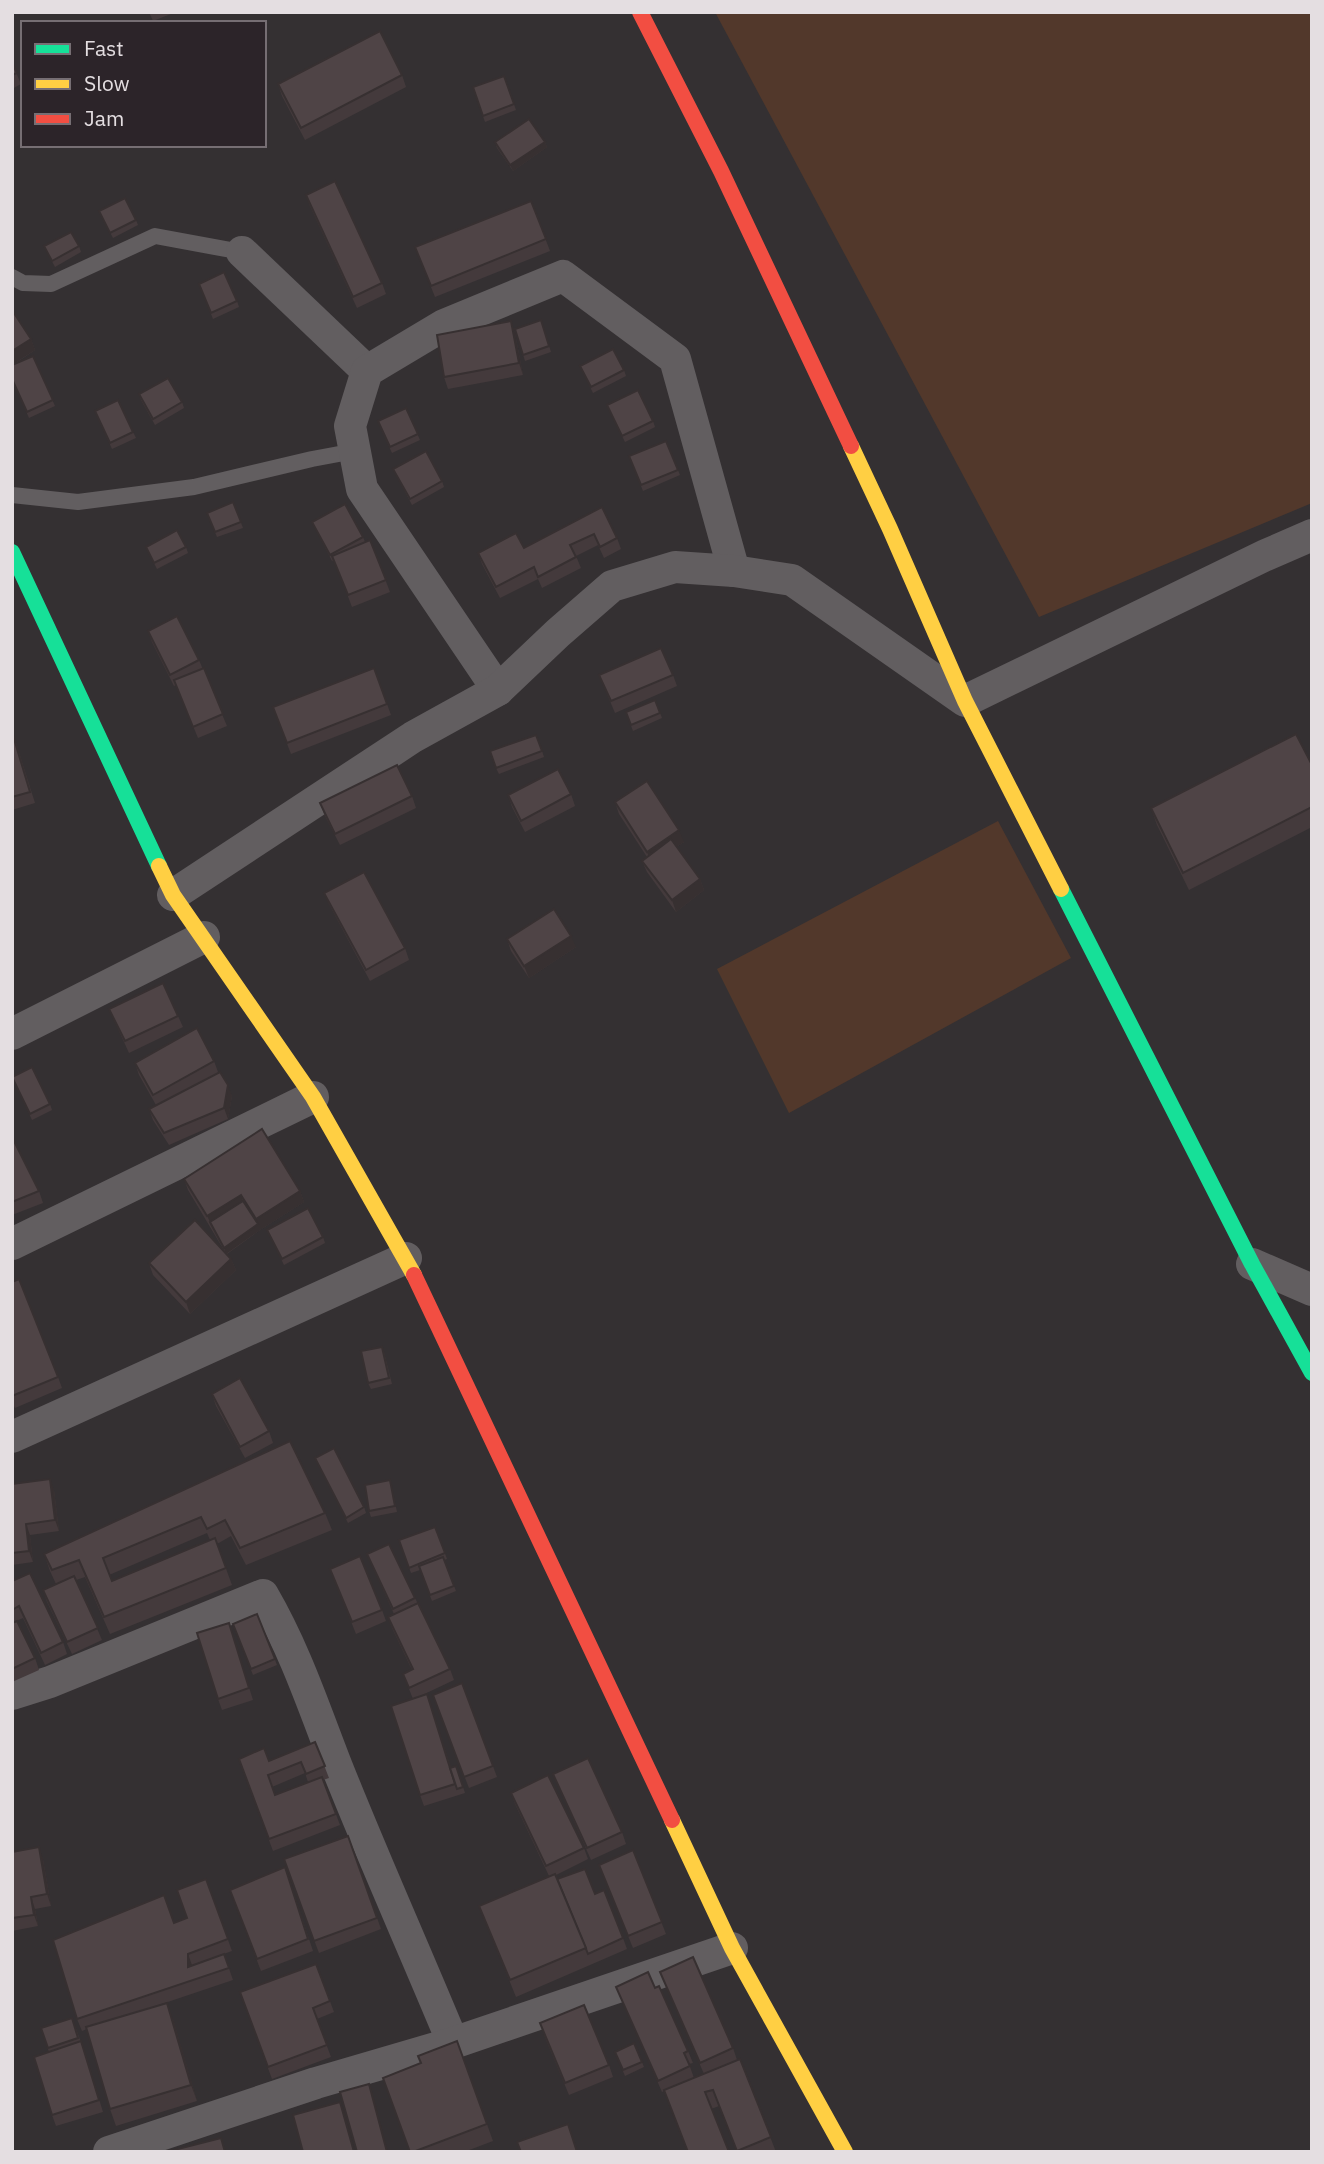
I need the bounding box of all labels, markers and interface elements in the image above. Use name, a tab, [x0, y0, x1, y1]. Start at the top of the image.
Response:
legend	[21, 21, 266, 147]
text: Fast	[84, 34, 124, 62]
text: Slow	[84, 69, 130, 97]
text: Jam	[84, 104, 124, 132]

